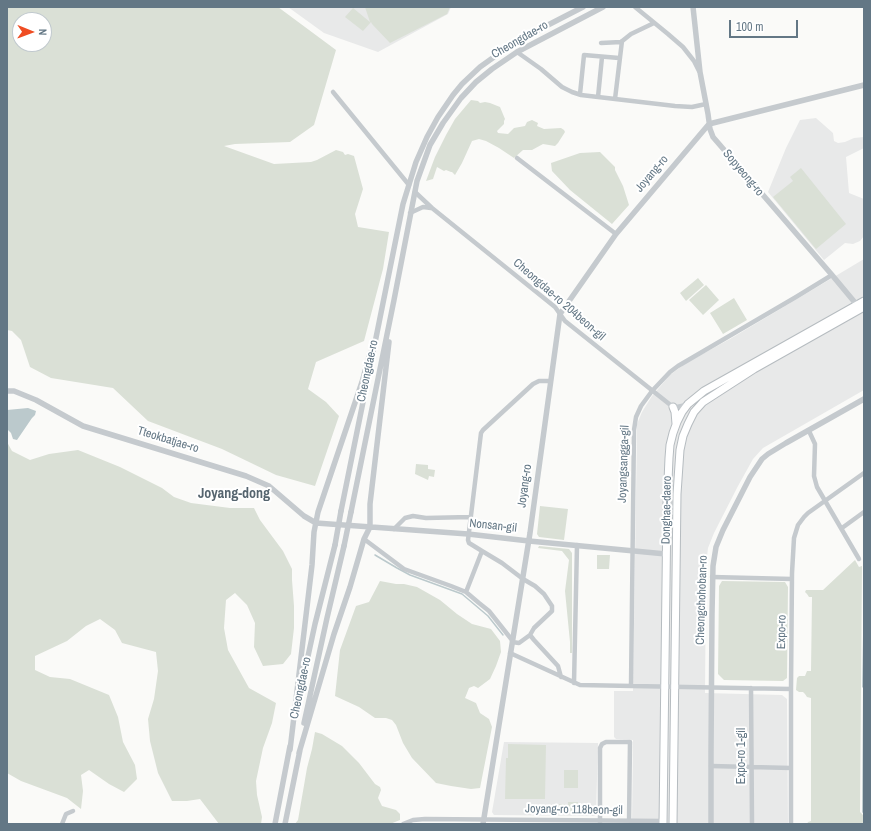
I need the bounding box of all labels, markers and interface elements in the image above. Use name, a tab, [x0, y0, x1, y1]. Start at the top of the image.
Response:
north arrow	[12, 12, 52, 52]
scale bar	[731, 12, 800, 38]
street label: Cheongdae-ro	[489, 18, 551, 62]
text: 100 m	[736, 19, 763, 35]
text: N	[36, 29, 50, 36]
street label: Sopyeong-ro	[719, 147, 767, 199]
street label: Joyang-ro	[632, 153, 672, 195]
street label: Cheongdae-ro 204beon-gil	[510, 256, 608, 344]
street label: Cheongdae-ro	[354, 339, 382, 403]
street label: Tteokbatjae-ro	[136, 424, 200, 456]
street label: Joyangsangga-gil	[615, 425, 633, 503]
street label: Joyang-ro	[515, 463, 535, 509]
street label: Donghae-daero	[659, 476, 675, 544]
district label: Joyang-dong	[198, 486, 270, 502]
street label: Nonsan-gil	[469, 516, 517, 536]
street label: Cheongchohoban-ro	[693, 555, 711, 645]
street label: Expo-ro	[775, 615, 789, 649]
street label: Cheongdae-ro	[287, 656, 315, 720]
street label: Expo-ro 1-gil	[735, 728, 749, 784]
street label: Joyang-ro 118beon-gil	[525, 802, 623, 818]

